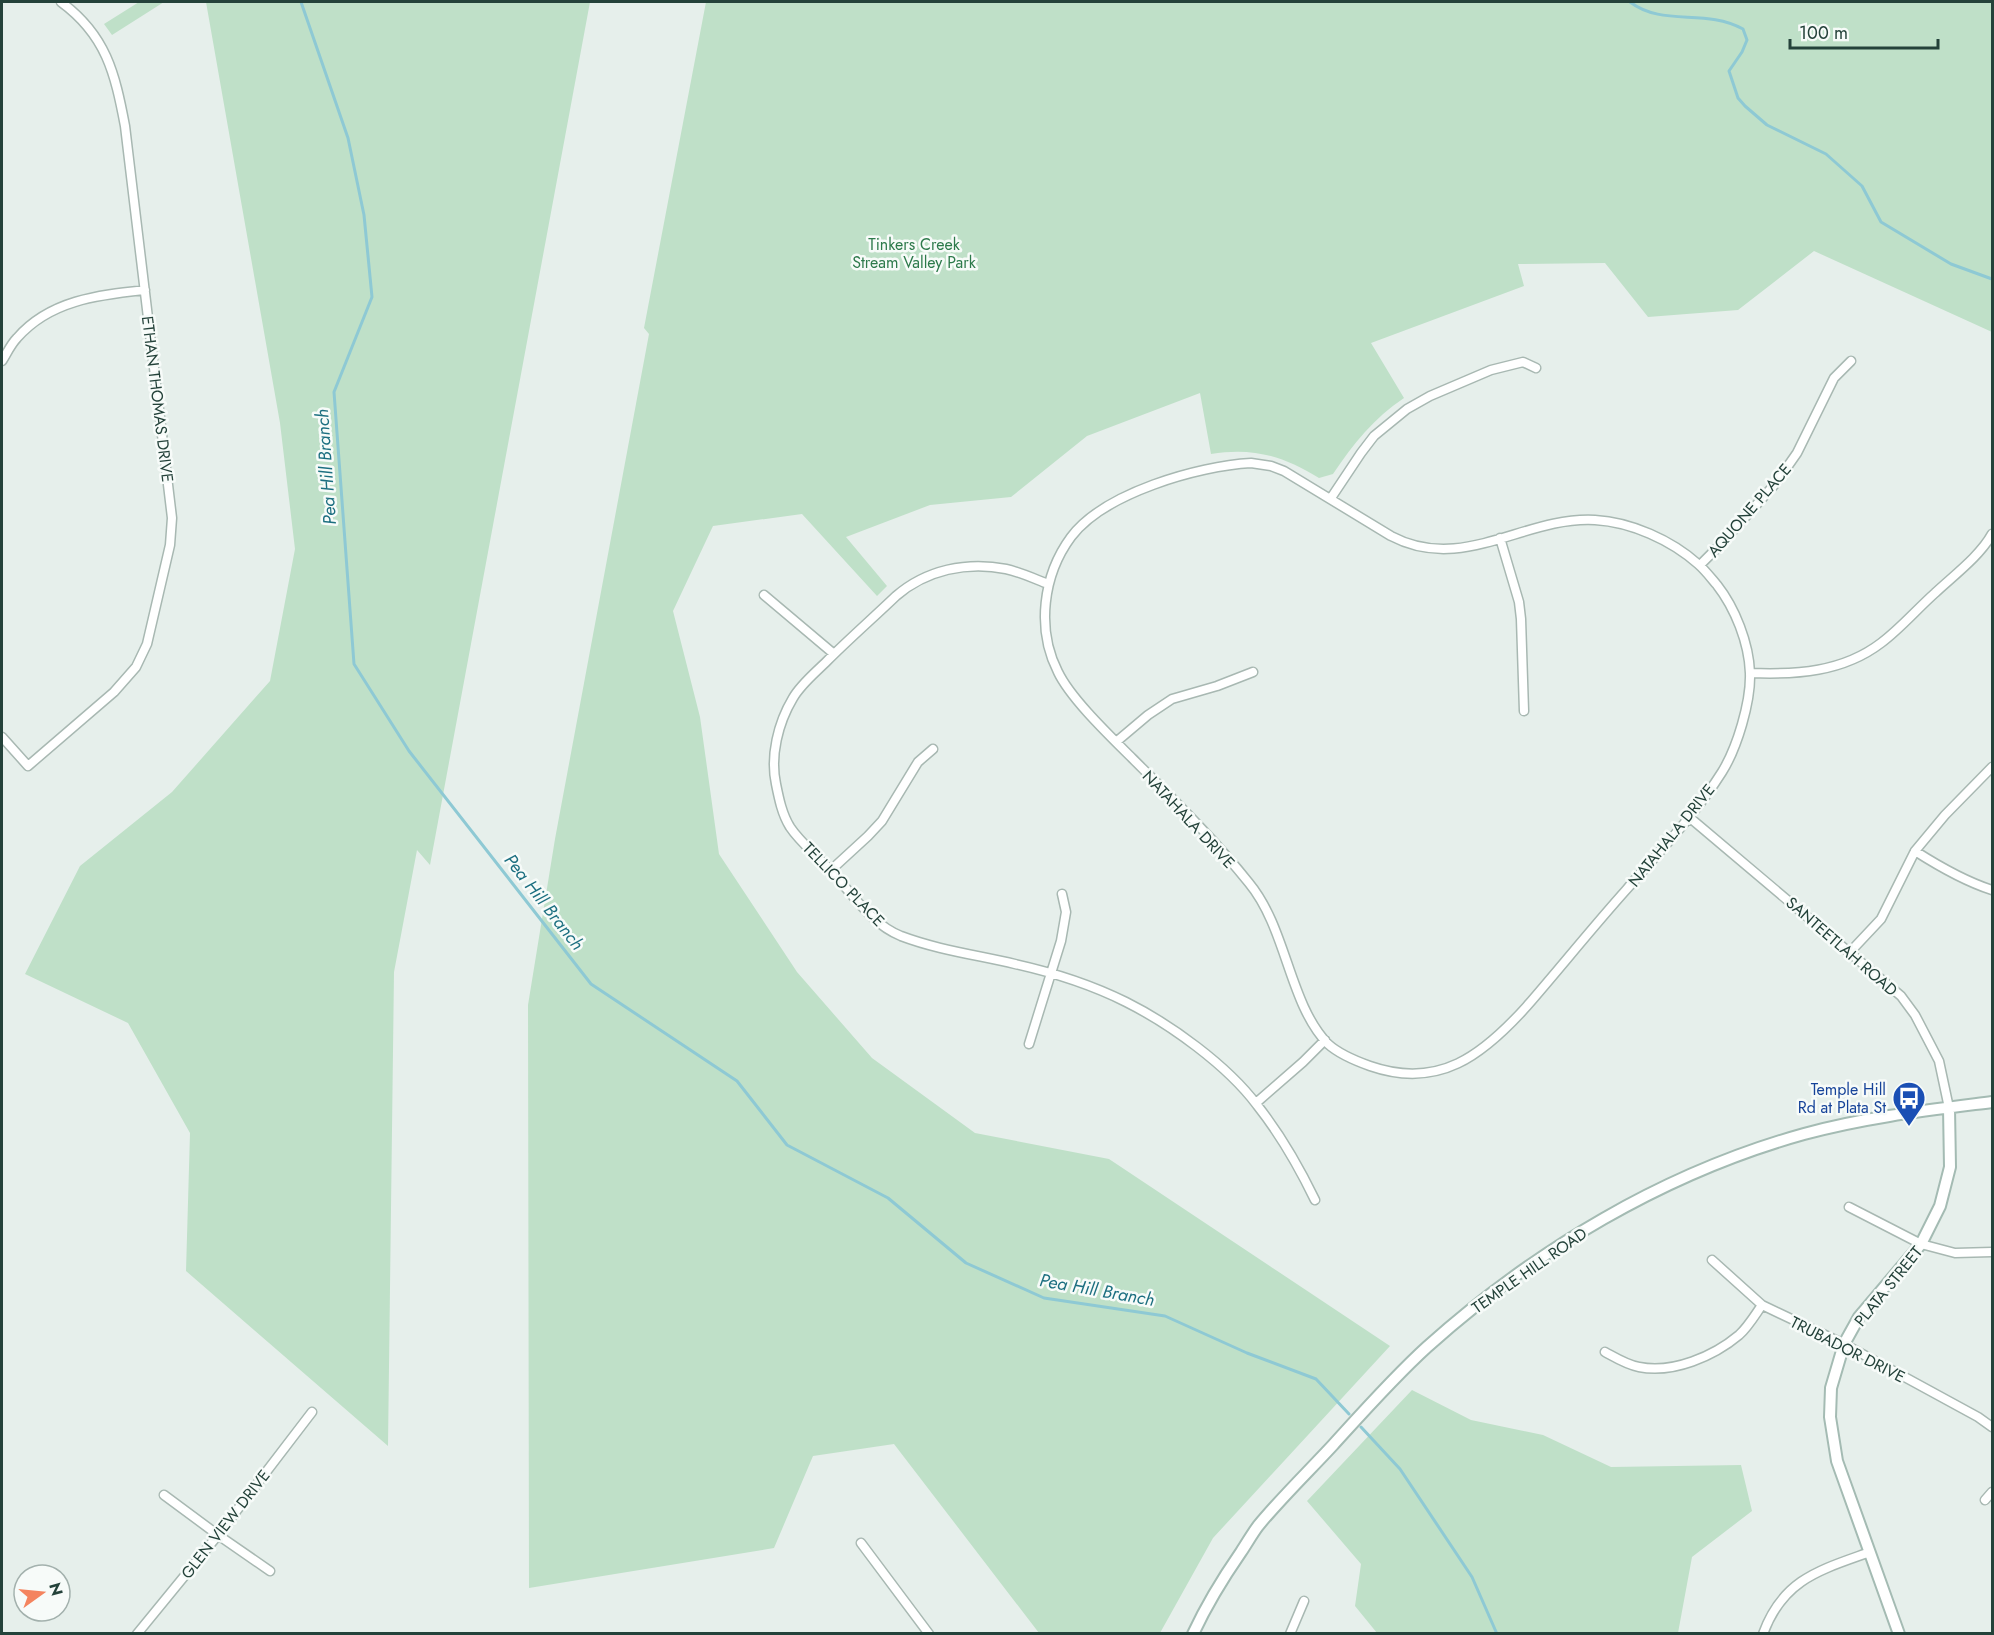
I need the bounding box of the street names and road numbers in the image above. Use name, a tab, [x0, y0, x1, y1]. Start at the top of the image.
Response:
street label: ETHAN THOMAS DRIVE	[136, 315, 179, 483]
street label: AQUONE PLACE	[1702, 458, 1797, 562]
street label: NATAHALA DRIVE	[1137, 765, 1240, 873]
street label: NATAHALA DRIVE	[1623, 779, 1720, 892]
street label: TELLICO PLACE	[797, 837, 890, 932]
street label: SANTEETLAH ROAD	[1781, 891, 1903, 1001]
street label: TEMPLE HILL ROAD	[1467, 1222, 1592, 1319]
street label: PLATA STREET	[1849, 1241, 1928, 1331]
street label: TRUBADOR DRIVE	[1786, 1311, 1909, 1388]
street label: GLEN VIEW DRIVE	[176, 1465, 275, 1584]

